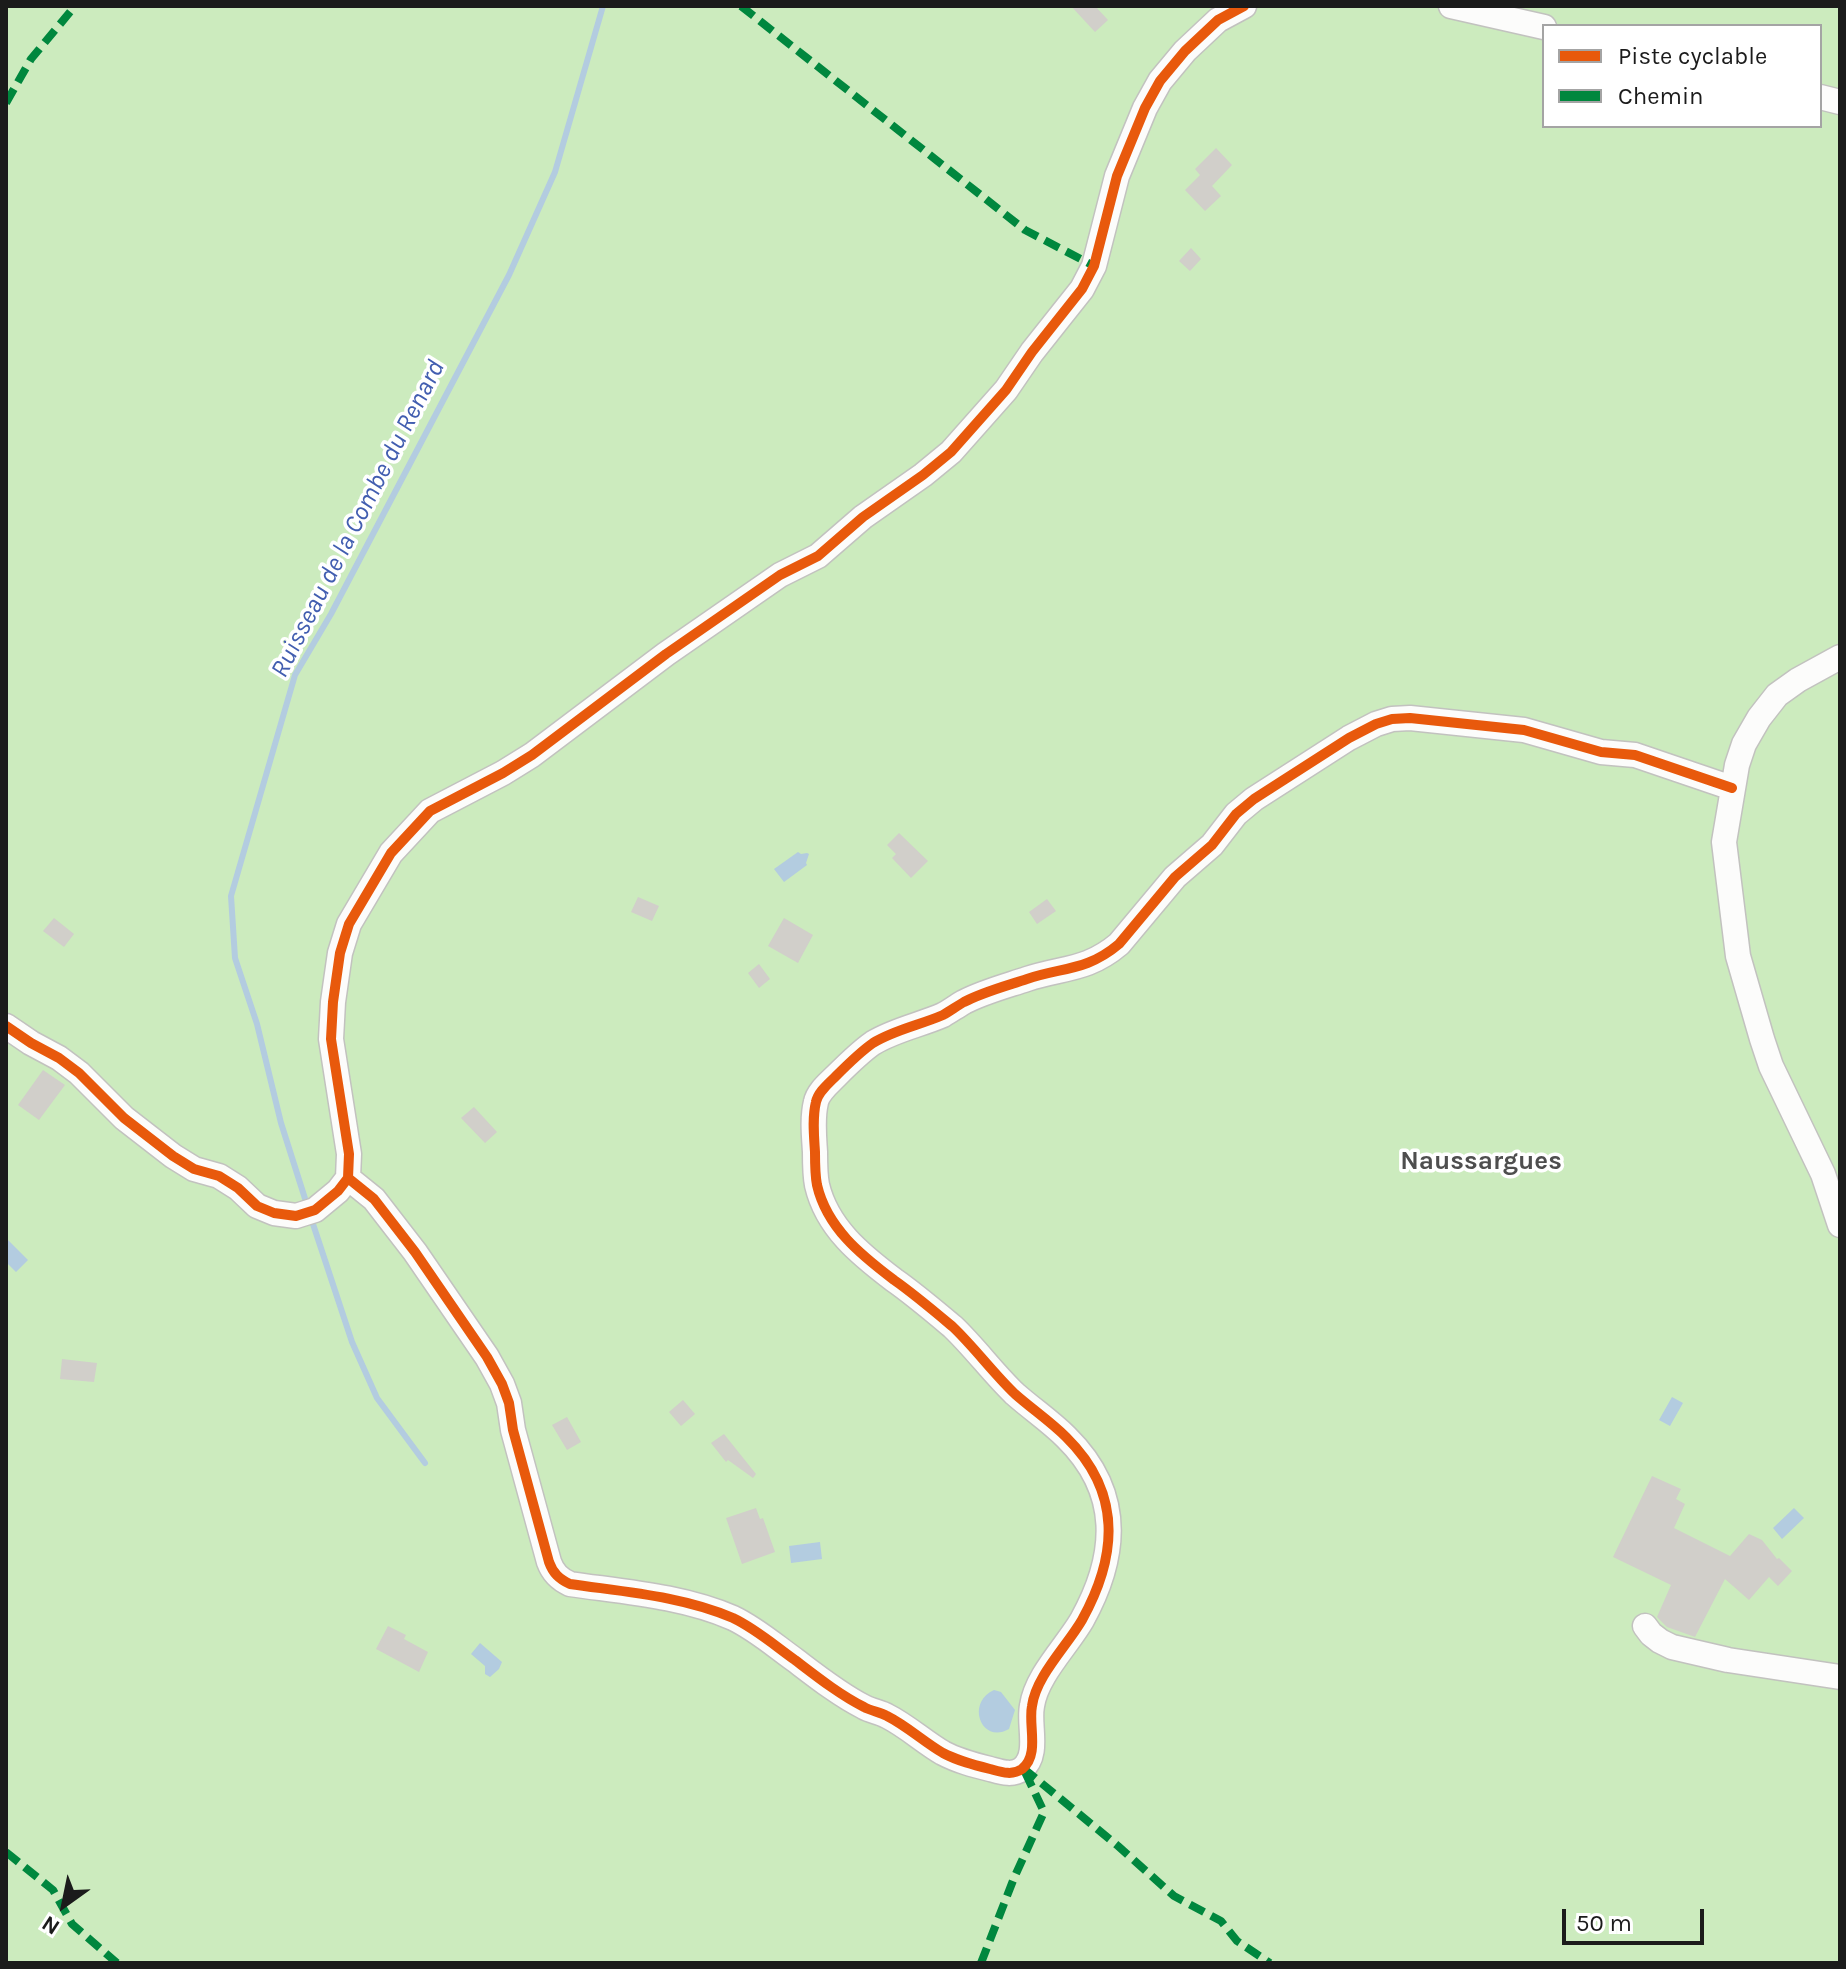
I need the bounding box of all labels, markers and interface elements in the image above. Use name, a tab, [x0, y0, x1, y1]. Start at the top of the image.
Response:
legend	[1542, 24, 1822, 128]
text: Piste cyclable	[1618, 42, 1767, 70]
text: Chemin	[1618, 82, 1704, 110]
water label: Ruisseau de la Combe du Renard	[264, 355, 452, 683]
district label: Naussargues	[1400, 1146, 1562, 1178]
north arrow	[24, 1865, 104, 1945]
scale bar	[1566, 1893, 1708, 1943]
text: 50 m	[1576, 1909, 1632, 1937]
text: N	[37, 1910, 65, 1940]

